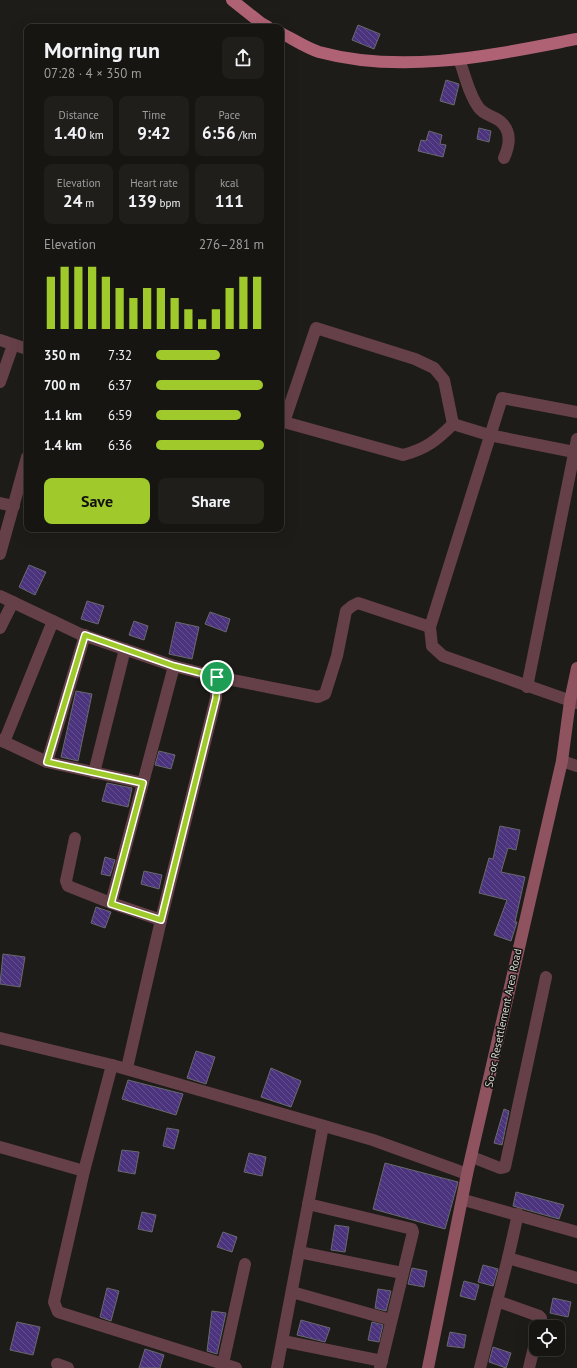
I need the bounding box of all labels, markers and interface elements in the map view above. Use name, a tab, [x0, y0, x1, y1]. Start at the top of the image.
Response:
text: Morning run	[44, 36, 160, 64]
button: share	[222, 37, 264, 79]
text: 07:28 · 4 × 350 m	[44, 65, 141, 82]
text: Distance	[59, 108, 99, 122]
text: Time	[142, 108, 166, 122]
text: Pace	[219, 108, 240, 122]
text: 1.40	[54, 122, 87, 144]
text: 9:42	[137, 122, 171, 144]
text: 6:56	[202, 122, 236, 144]
text: km	[87, 128, 104, 142]
text: /km	[236, 128, 257, 142]
text: Elevation	[57, 176, 101, 190]
text: Heart rate	[130, 176, 178, 190]
text: kcal	[220, 176, 239, 190]
text: 24	[63, 190, 82, 212]
text: 139	[128, 190, 157, 212]
text: 111	[215, 190, 244, 212]
text: m	[82, 196, 94, 210]
text: bpm	[157, 196, 180, 210]
text: Elevation	[44, 236, 96, 253]
text: 276–281 m	[199, 236, 264, 253]
text: 350 m	[44, 347, 80, 364]
text: 7:32	[108, 347, 132, 364]
text: 700 m	[44, 377, 80, 394]
text: 6:37	[108, 377, 132, 394]
text: 1.1 km	[44, 407, 82, 424]
text: 6:59	[108, 407, 132, 424]
text: 1.4 km	[44, 437, 82, 454]
text: 6:36	[108, 437, 132, 454]
button: Save	[44, 478, 150, 524]
button: Share	[158, 478, 264, 524]
pin	[200, 660, 234, 694]
icon: arrive	[206, 666, 228, 688]
street label: So-oc Resettlement Area Road	[481, 947, 525, 1089]
map controls	[529, 1320, 565, 1356]
button: locate	[529, 1320, 565, 1356]

